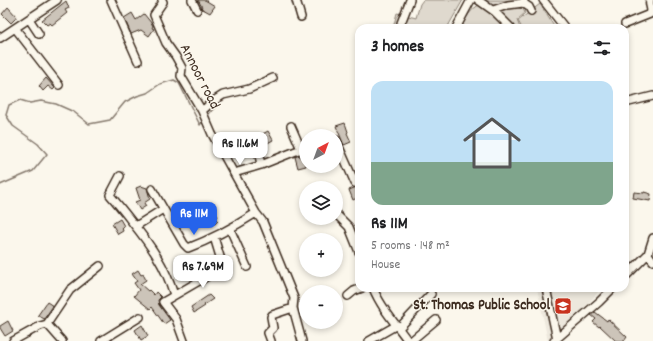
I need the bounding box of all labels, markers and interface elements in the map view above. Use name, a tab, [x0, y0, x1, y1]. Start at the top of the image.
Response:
text: 3 homes	[371, 36, 424, 60]
icon: filters	[591, 37, 613, 59]
street label: Annoor road	[173, 41, 225, 113]
icon: home	[456, 107, 528, 179]
north arrow	[299, 129, 343, 173]
map controls	[299, 129, 343, 329]
pin: Rs 11.6M	[199, 132, 281, 166]
text: Rs 11.6M	[222, 135, 258, 154]
button: layers	[299, 181, 343, 225]
pin: Rs 11M	[161, 202, 227, 236]
text: Rs 11M	[180, 205, 208, 224]
text: Rs 11M	[371, 213, 408, 237]
button: +	[299, 233, 343, 277]
text: 5 rooms · 148 m²	[371, 237, 450, 256]
pin: Rs 7.69M	[162, 255, 244, 289]
text: House	[371, 256, 400, 275]
text: Rs 7.69M	[182, 258, 224, 277]
button: −	[299, 285, 343, 329]
place label: St. Thomas Public School	[413, 295, 550, 317]
school or university icon: St. Thomas Public School	[553, 296, 573, 316]

